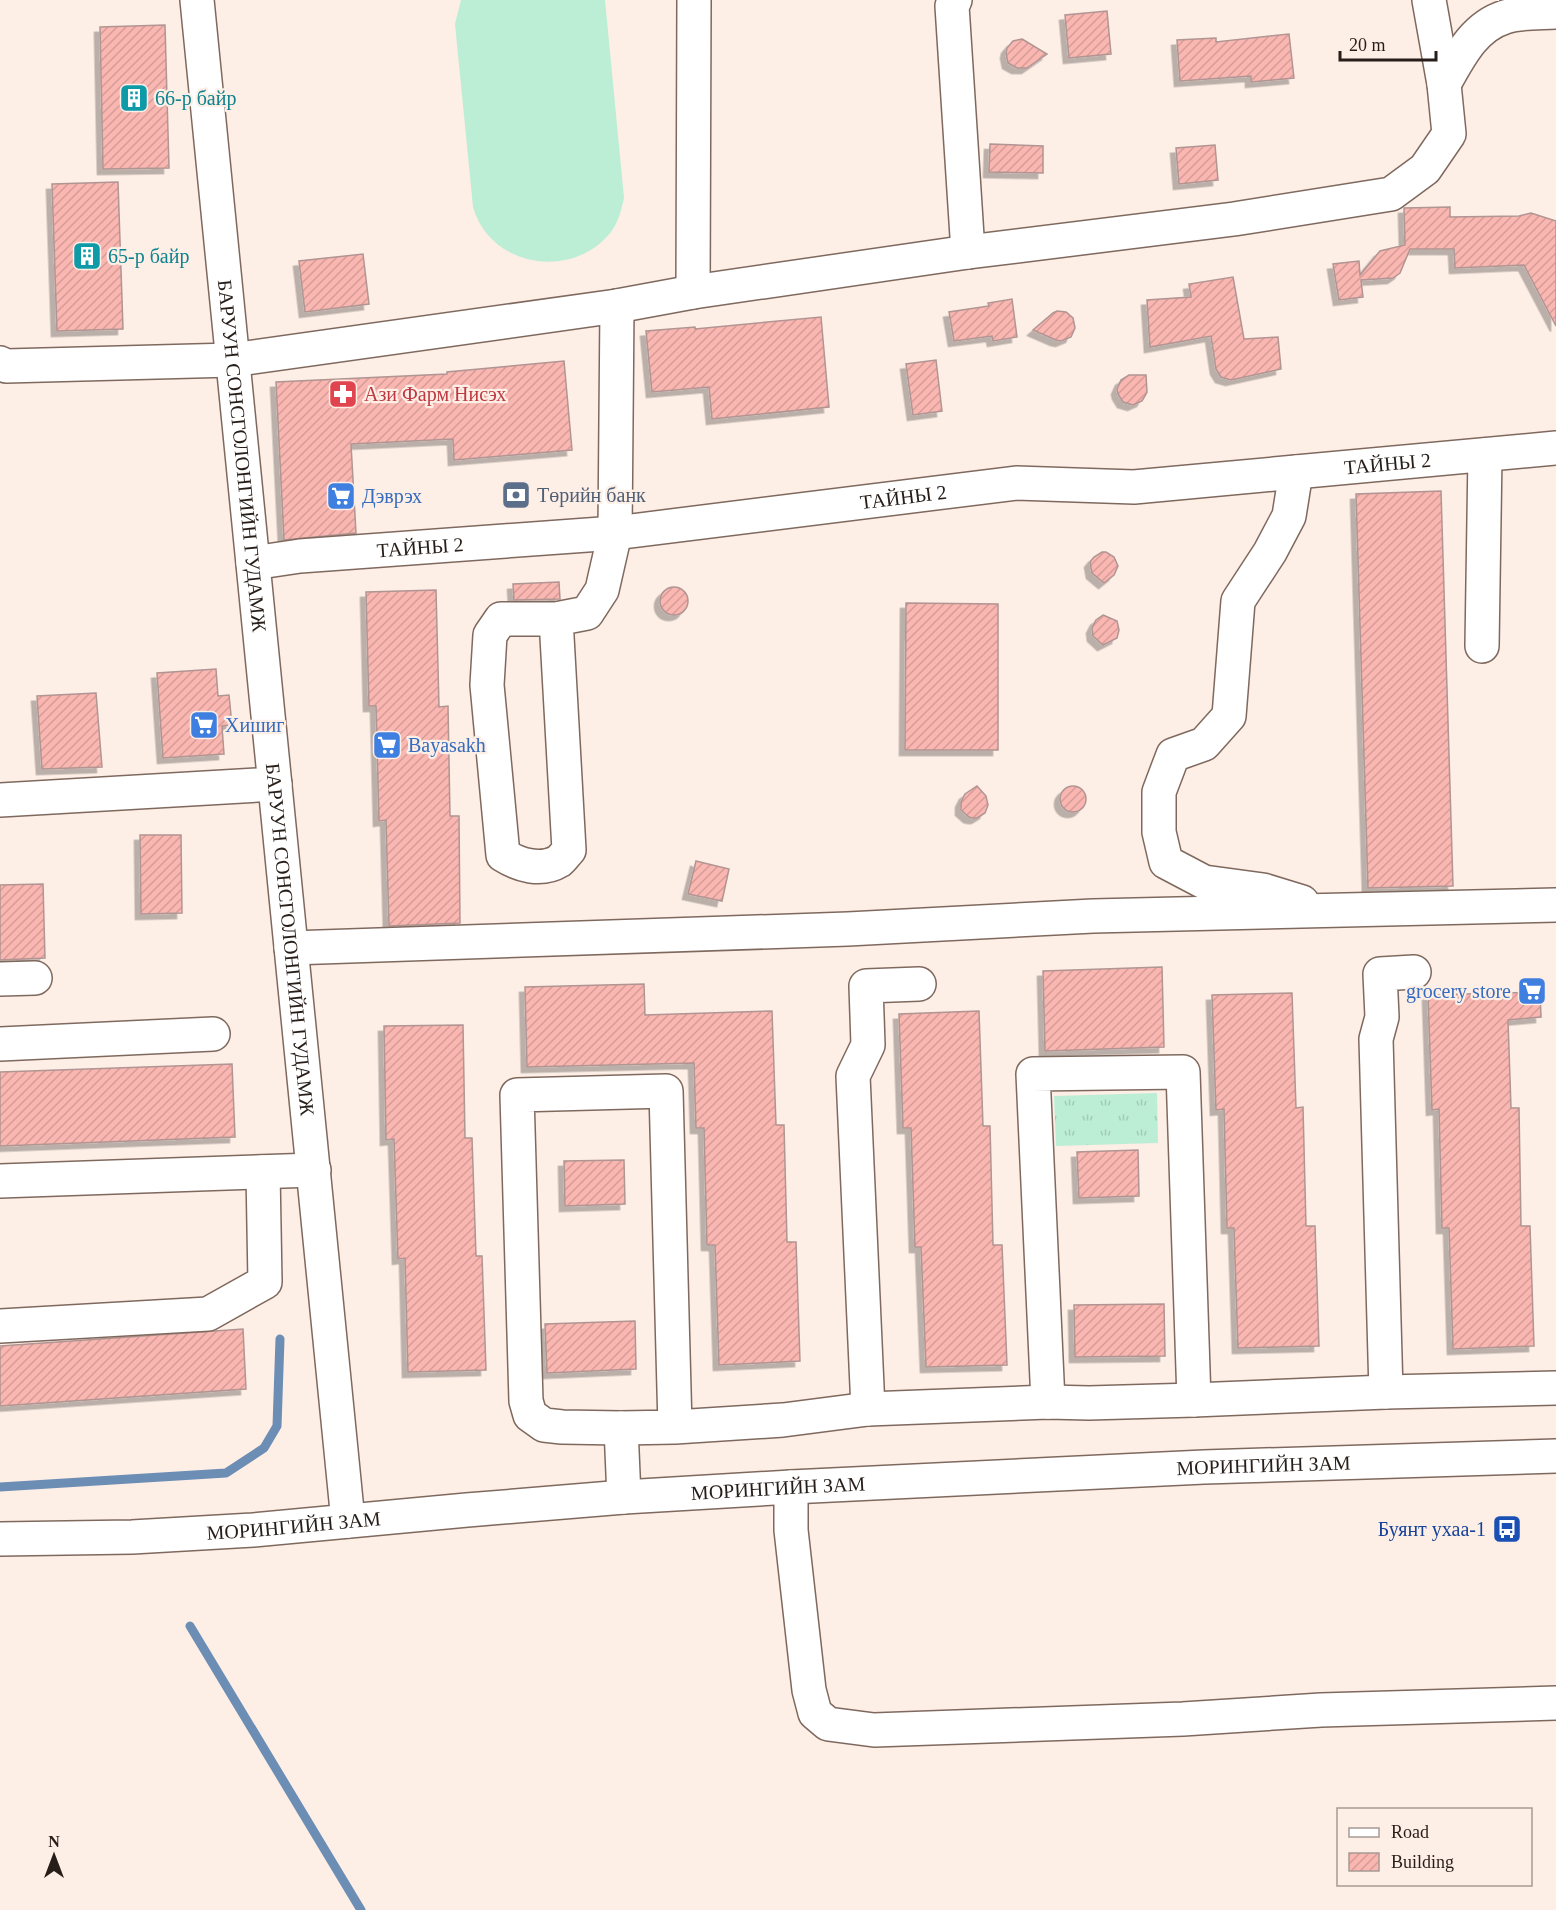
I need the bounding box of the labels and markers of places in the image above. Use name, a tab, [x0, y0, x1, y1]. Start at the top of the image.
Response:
building icon: 66-р байр	[118, 82, 150, 114]
place label: 66-р байр	[155, 87, 236, 110]
building icon: 65-р байр	[71, 240, 103, 272]
place label: 65-р байр	[108, 245, 189, 268]
pharmacy icon: Ази Фарм Нисэх	[327, 378, 359, 410]
place label: Ази Фарм Нисэх	[364, 383, 506, 406]
bank icon: Төрийн банк	[500, 479, 532, 511]
supermarket icon: Дэврэх	[325, 480, 357, 512]
place label: Төрийн банк	[537, 484, 646, 507]
place label: Дэврэх	[362, 485, 422, 508]
supermarket icon: Хишиг	[188, 709, 220, 741]
place label: Хишиг	[225, 714, 284, 736]
supermarket icon: Bayasakh	[371, 729, 403, 761]
place label: Bayasakh	[408, 734, 486, 757]
supermarket icon: grocery store	[1516, 975, 1548, 1007]
place label: grocery store	[1406, 980, 1511, 1003]
bus stop icon: Буянт ухаа-1	[1491, 1513, 1523, 1545]
place label: Буянт ухаа-1	[1378, 1518, 1486, 1541]

